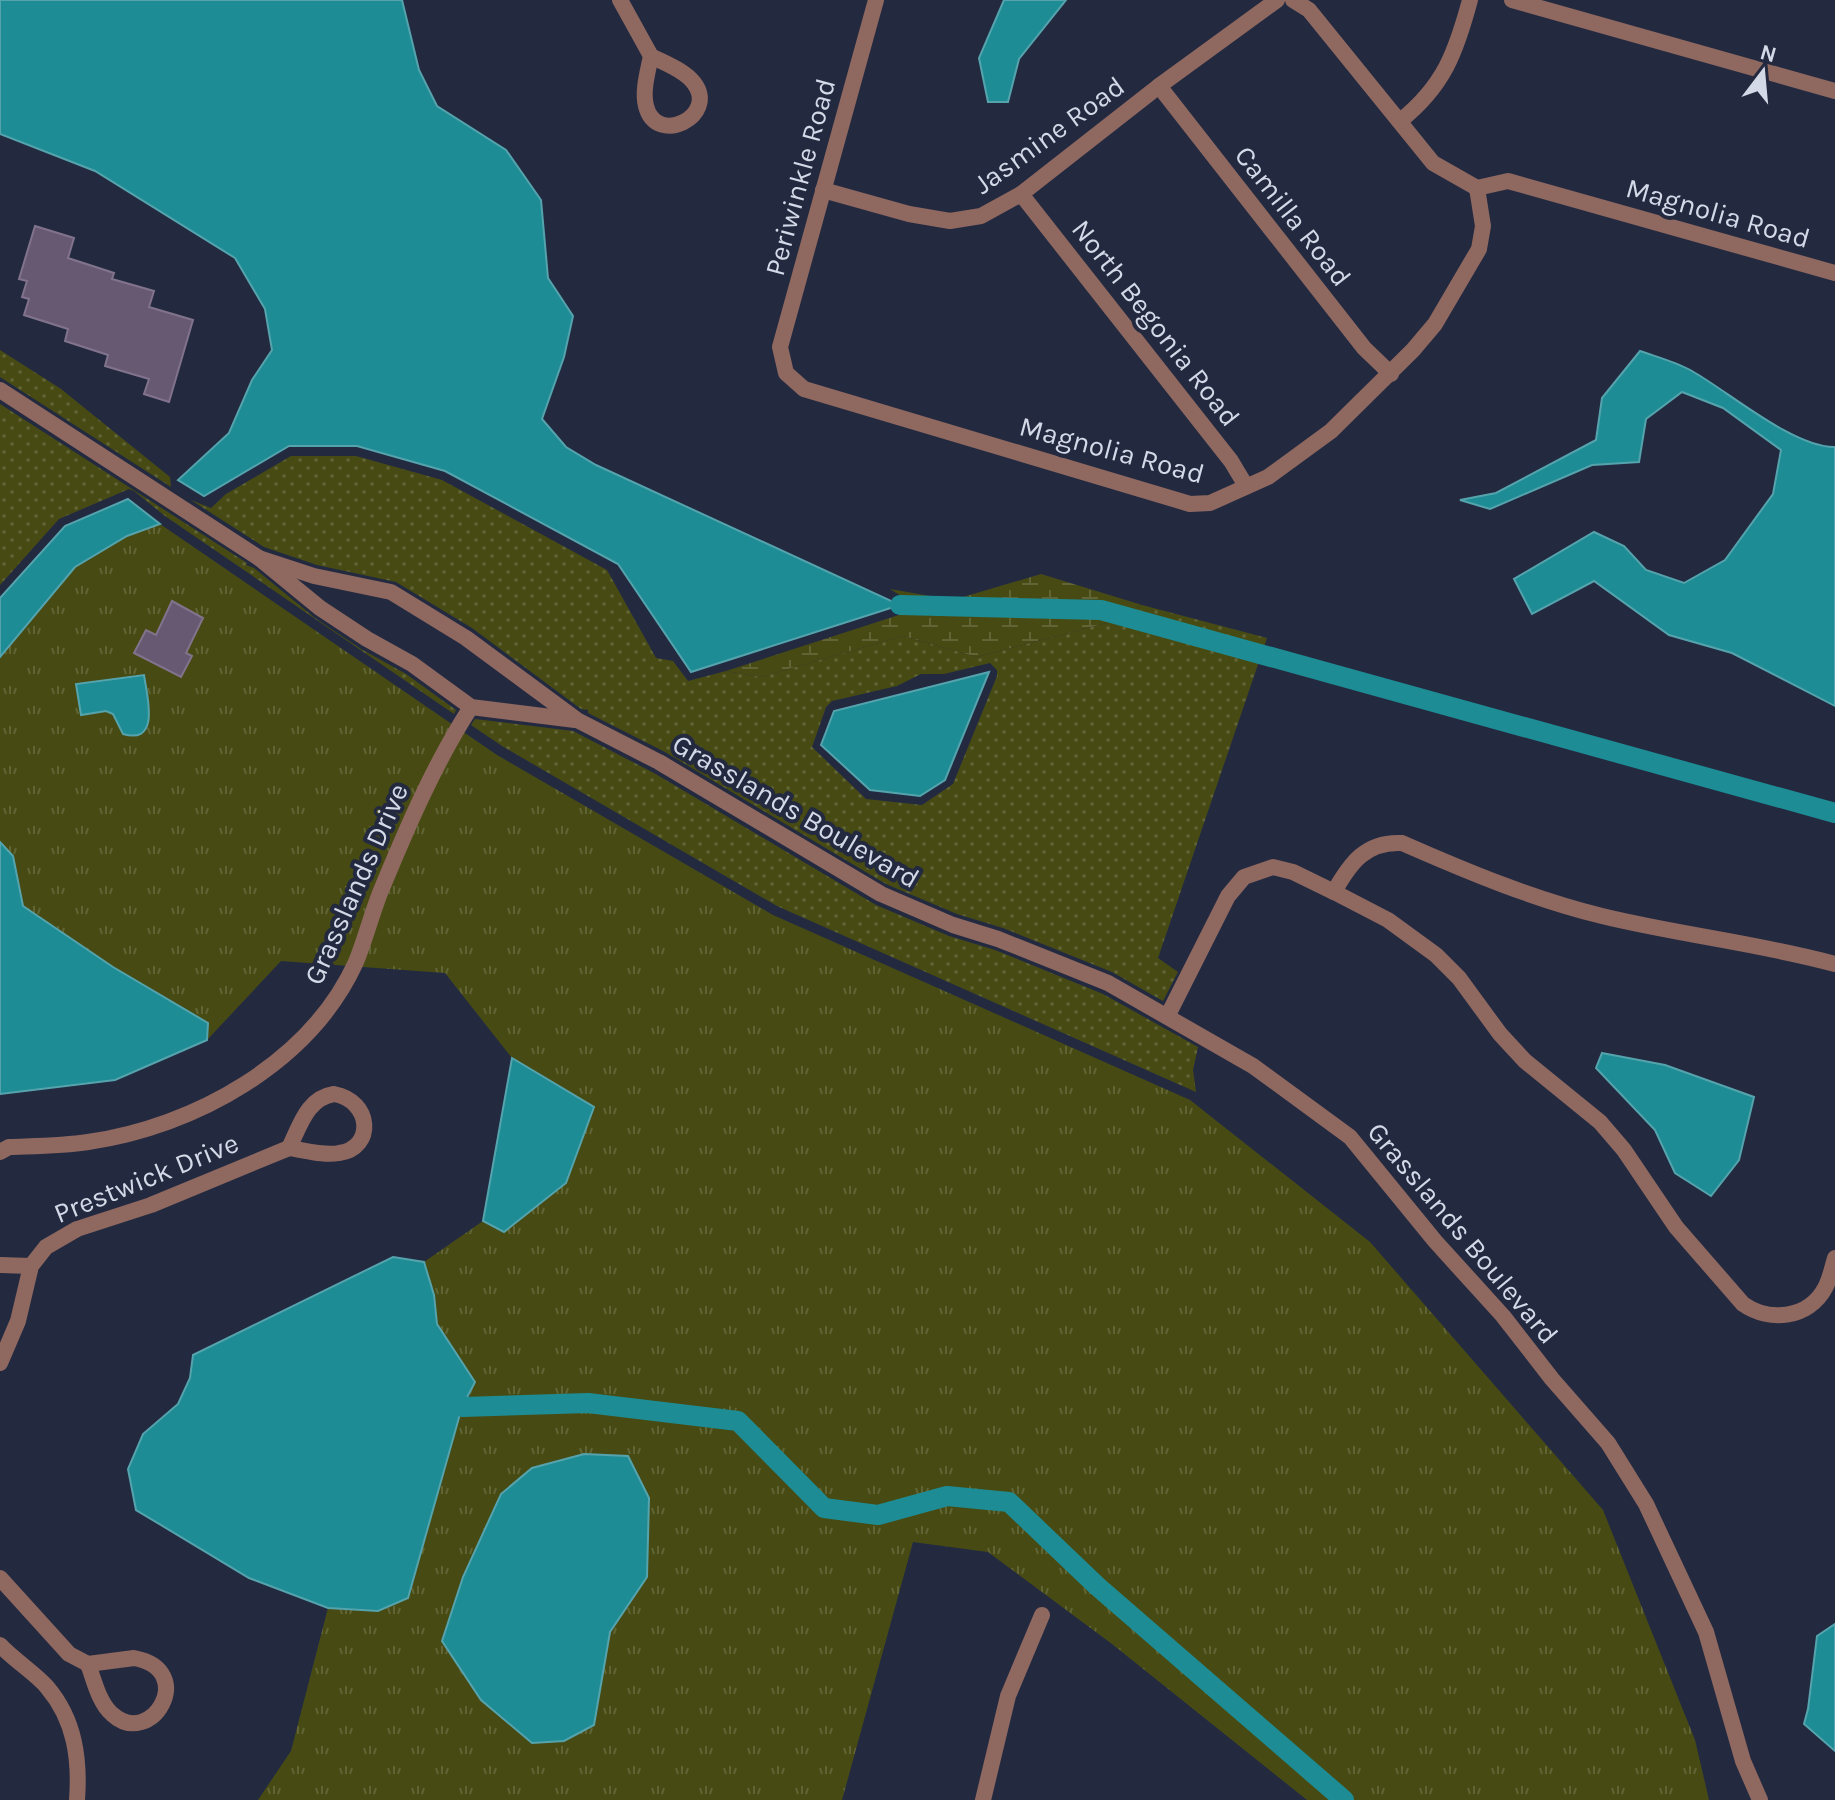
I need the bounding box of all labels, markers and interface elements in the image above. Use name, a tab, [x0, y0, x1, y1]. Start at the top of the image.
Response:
north arrow	[1723, 32, 1803, 112]
text: N	[1757, 39, 1779, 68]
street label: Jasmine Road	[967, 69, 1131, 201]
street label: Periwinkle Road	[758, 75, 842, 279]
street label: Camilla Road	[1228, 139, 1358, 293]
street label: Magnolia Road	[1622, 171, 1814, 255]
street label: North Begonia Road	[1065, 213, 1247, 433]
street label: Magnolia Road	[1016, 409, 1208, 491]
street label: Grasslands Boulevard	[667, 727, 925, 895]
street label: Grasslands Drive	[297, 778, 415, 990]
street label: Grasslands Boulevard	[1361, 1115, 1565, 1351]
street label: Prestwick Drive	[49, 1126, 243, 1230]

